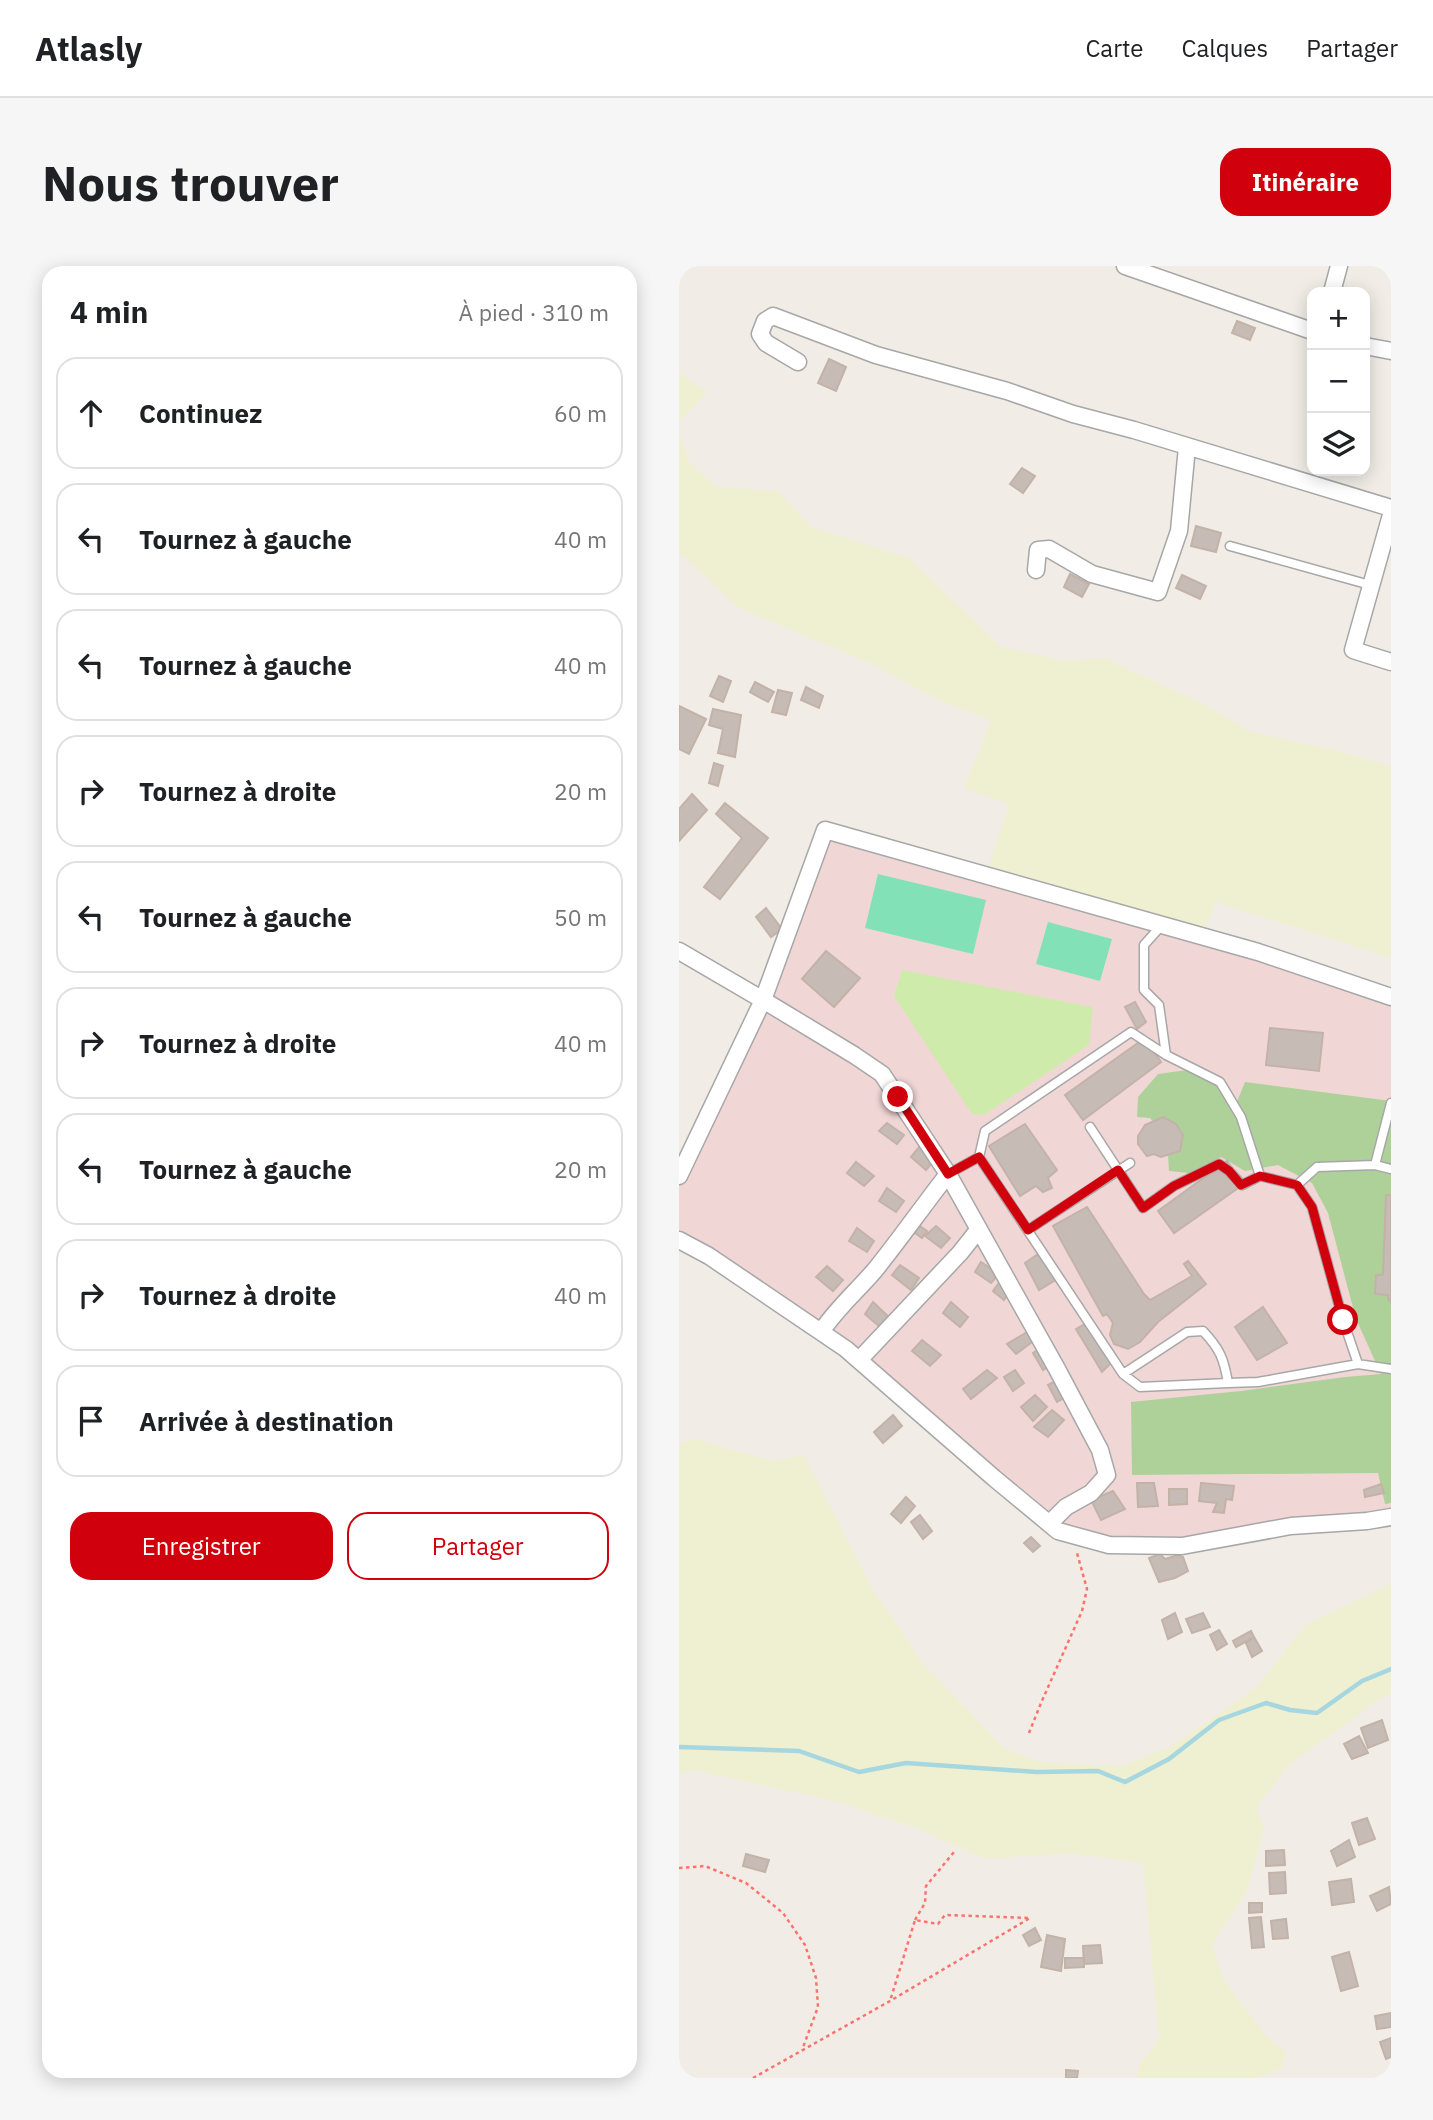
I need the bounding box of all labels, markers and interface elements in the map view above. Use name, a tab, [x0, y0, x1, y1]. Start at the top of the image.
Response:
text: Atlasly	[35, 27, 142, 70]
text: Carte	[1085, 32, 1144, 64]
text: Calques	[1182, 32, 1268, 64]
text: Partager	[1306, 32, 1398, 64]
button: Itinéraire	[1220, 148, 1391, 216]
text: Nous trouver	[42, 151, 339, 214]
map controls	[1307, 287, 1370, 476]
button: +	[1307, 287, 1370, 350]
text: 4 min	[70, 292, 148, 331]
text: À pied · 310 m	[459, 297, 609, 327]
button: −	[1307, 350, 1370, 413]
icon: ahead	[72, 394, 110, 432]
text: Continuez	[139, 396, 262, 430]
text: 60 m	[554, 398, 607, 428]
button: layers	[1307, 413, 1370, 476]
icon: left	[72, 520, 110, 558]
text: Tournez à gauche	[139, 522, 352, 556]
text: 40 m	[554, 524, 607, 554]
icon: left	[72, 646, 110, 684]
text: Tournez à gauche	[139, 648, 352, 682]
text: 40 m	[554, 650, 607, 680]
icon: right	[72, 772, 110, 810]
text: Tournez à droite	[139, 774, 336, 808]
text: 20 m	[554, 776, 607, 806]
icon: left	[72, 898, 110, 936]
text: Tournez à gauche	[139, 900, 352, 934]
text: 50 m	[554, 902, 607, 932]
icon: right	[72, 1024, 110, 1062]
text: Tournez à droite	[139, 1026, 336, 1060]
text: 40 m	[554, 1028, 607, 1058]
route end	[882, 1081, 913, 1112]
icon: left	[72, 1150, 110, 1188]
text: Tournez à gauche	[139, 1152, 352, 1186]
text: 20 m	[554, 1154, 607, 1184]
icon: right	[72, 1276, 110, 1314]
text: Tournez à droite	[139, 1278, 336, 1312]
text: 40 m	[554, 1280, 607, 1310]
route start	[1327, 1304, 1358, 1335]
icon: arrive	[72, 1402, 110, 1440]
text: Arrivée à destination	[139, 1404, 394, 1438]
button: Enregistrer	[70, 1512, 333, 1580]
button: Partager	[347, 1512, 609, 1580]

